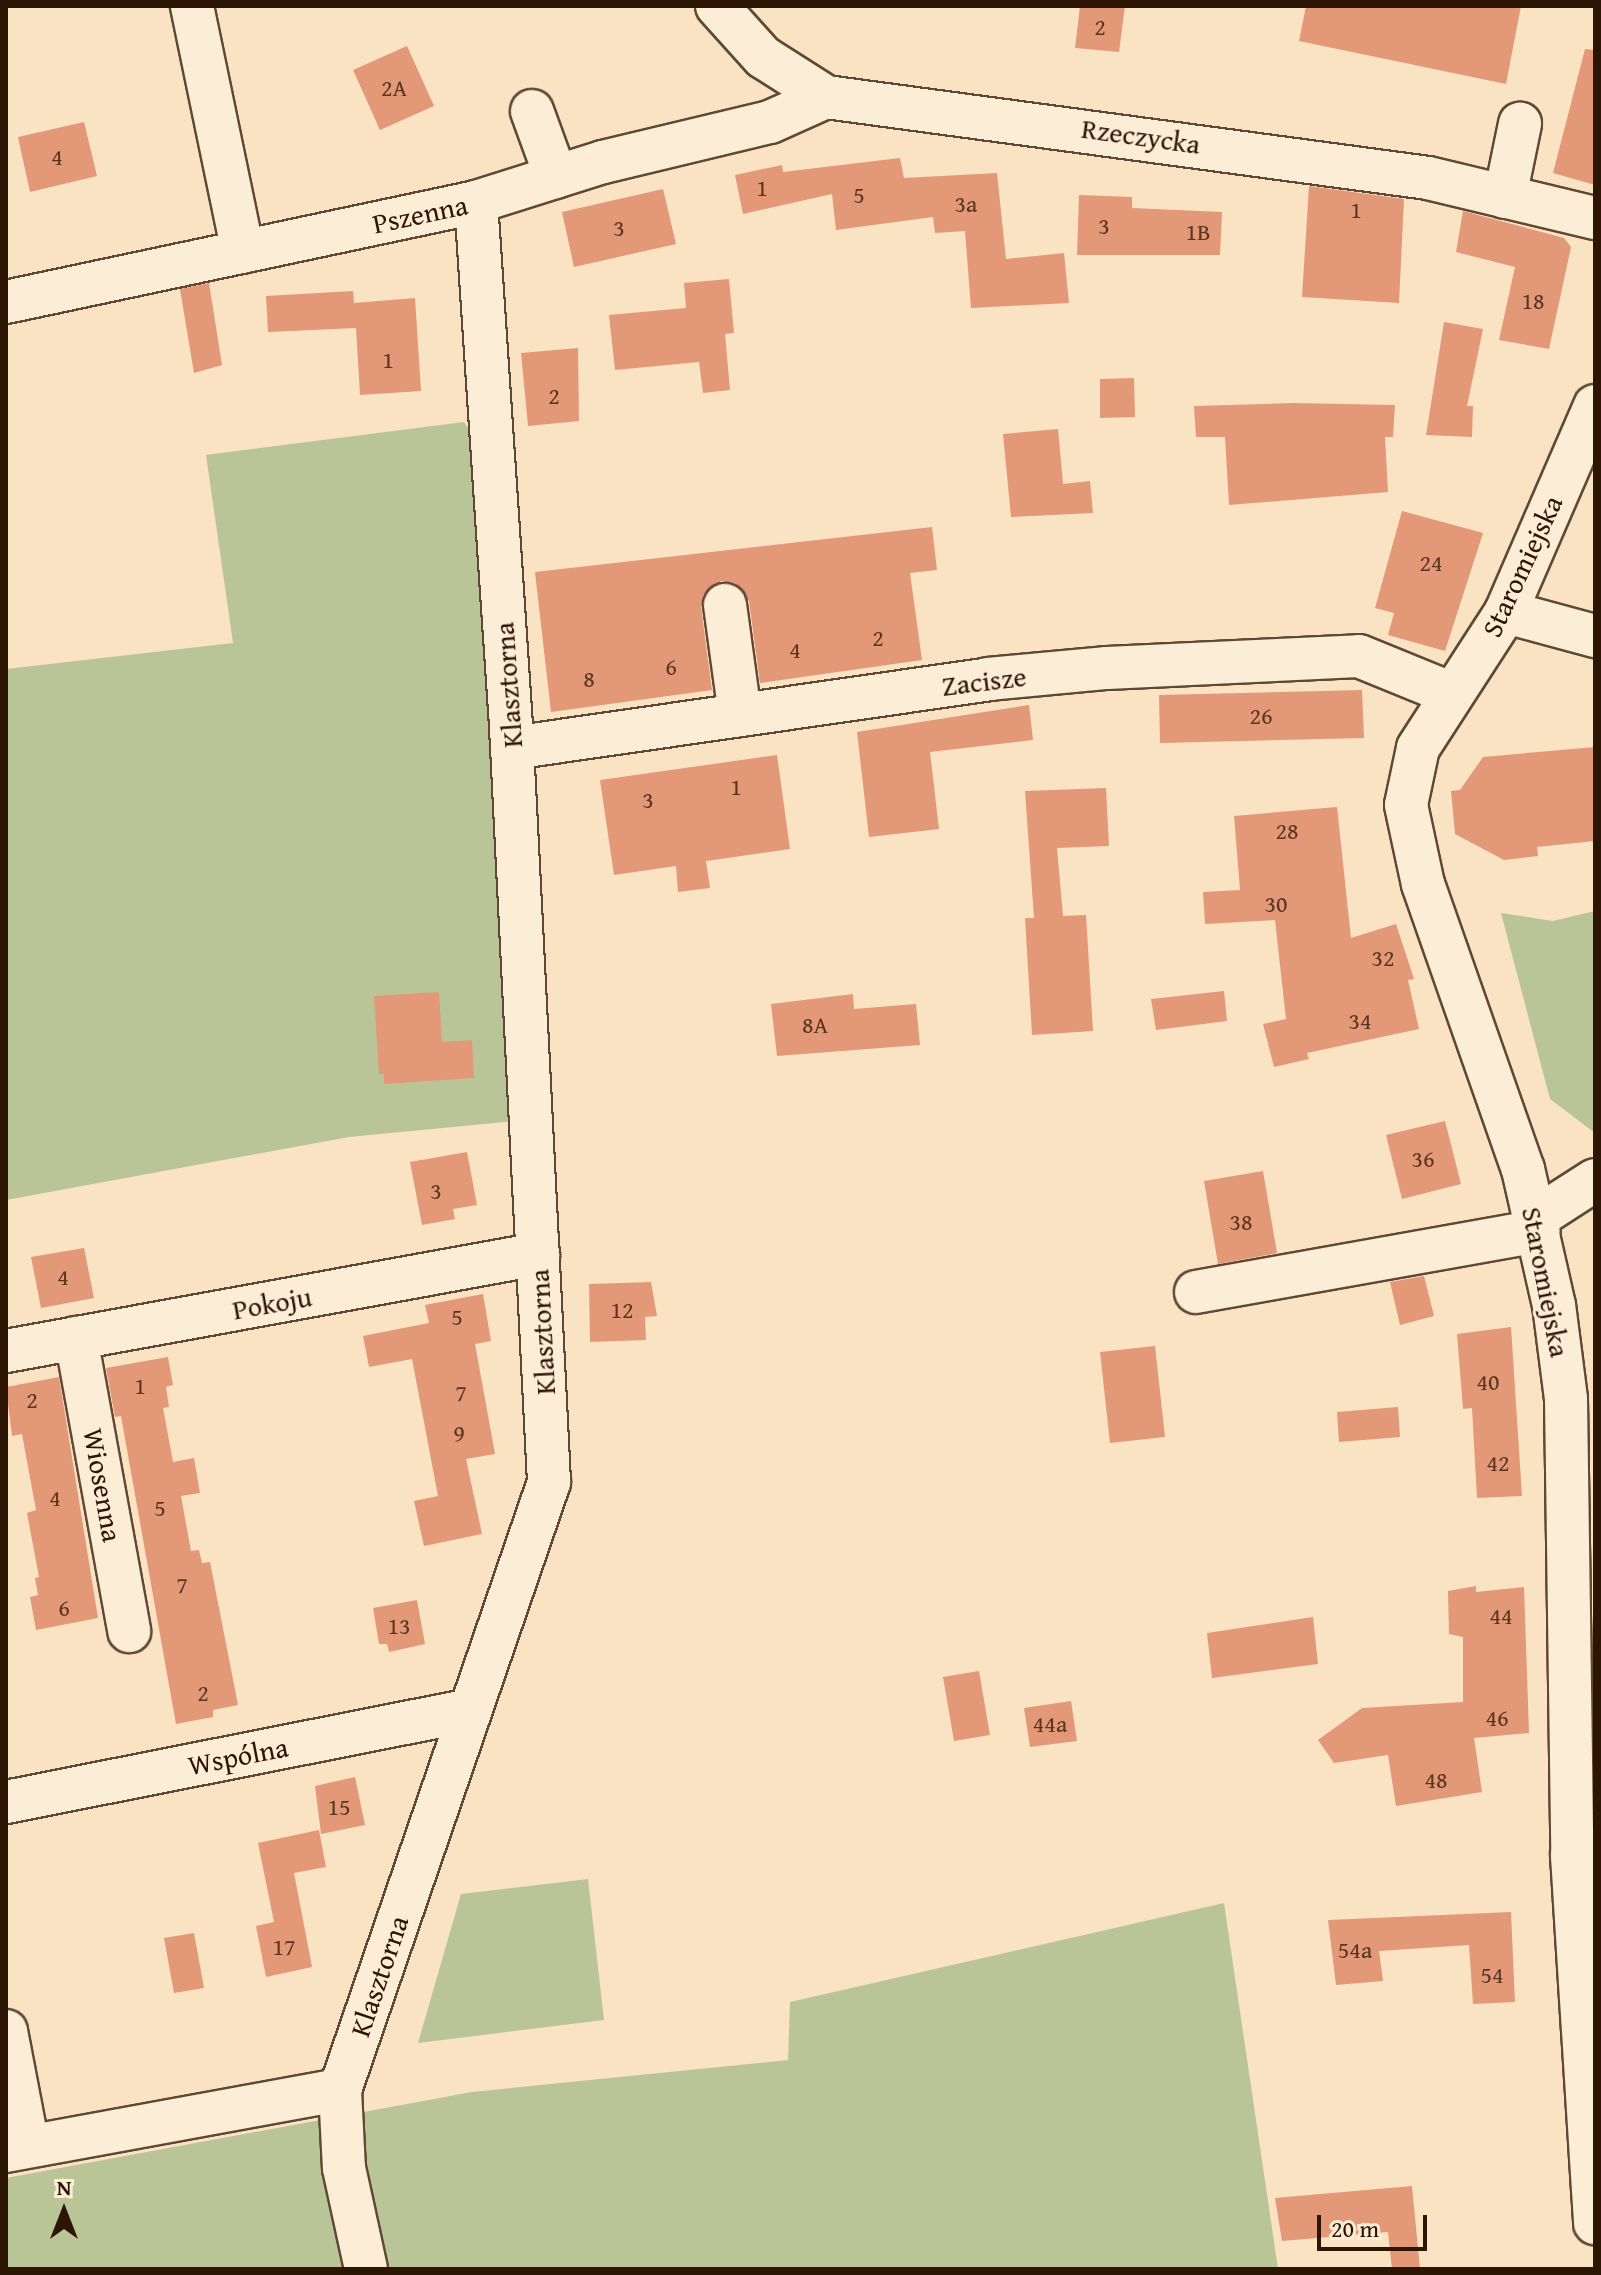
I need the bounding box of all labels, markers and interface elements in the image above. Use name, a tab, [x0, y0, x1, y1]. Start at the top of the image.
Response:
house number: 2	[1094, 13, 1106, 41]
house number: 2A	[381, 74, 407, 102]
street label: Rzeczycka	[1079, 111, 1203, 161]
house number: 4	[51, 143, 63, 171]
house number: 1	[756, 174, 768, 202]
house number: 5	[853, 181, 865, 209]
street label: Pszenna	[369, 188, 471, 240]
house number: 3a	[955, 190, 977, 218]
house number: 1	[1350, 196, 1362, 224]
house number: 3	[1098, 212, 1110, 240]
house number: 3	[613, 214, 625, 242]
house number: 1B	[1185, 218, 1211, 246]
house number: 18	[1521, 287, 1545, 315]
house number: 1	[382, 346, 394, 374]
house number: 2	[548, 382, 560, 410]
street label: Staromiejska	[1475, 490, 1569, 642]
house number: 24	[1419, 549, 1443, 577]
street label: Klasztorna	[487, 621, 529, 749]
house number: 2	[872, 624, 884, 652]
house number: 4	[789, 636, 801, 664]
house number: 6	[665, 653, 677, 681]
street label: Zacisze	[940, 659, 1028, 703]
house number: 8	[583, 665, 595, 693]
house number: 26	[1249, 702, 1273, 730]
house number: 1	[730, 773, 742, 801]
house number: 3	[642, 786, 654, 814]
house number: 28	[1275, 817, 1299, 845]
house number: 30	[1264, 890, 1288, 918]
house number: 32	[1371, 944, 1395, 972]
house number: 34	[1348, 1007, 1372, 1035]
house number: 8A	[802, 1011, 828, 1039]
house number: 36	[1411, 1145, 1435, 1173]
house number: 3	[430, 1177, 442, 1205]
street label: Staromiejska	[1515, 1204, 1577, 1360]
house number: 38	[1229, 1208, 1253, 1236]
house number: 4	[57, 1263, 69, 1291]
street label: Klasztorna	[522, 1268, 562, 1396]
street label: Pokoju	[230, 1280, 314, 1326]
house number: 12	[610, 1296, 634, 1324]
house number: 5	[451, 1303, 463, 1331]
house number: 40	[1476, 1368, 1500, 1396]
house number: 1	[134, 1372, 146, 1400]
house number: 7	[455, 1379, 467, 1407]
house number: 2	[26, 1386, 38, 1414]
house number: 9	[453, 1419, 465, 1447]
street label: Wiosenna	[76, 1426, 130, 1544]
house number: 42	[1486, 1449, 1510, 1477]
house number: 4	[49, 1484, 61, 1512]
house number: 5	[154, 1494, 166, 1522]
house number: 7	[176, 1571, 188, 1599]
house number: 6	[58, 1594, 70, 1622]
house number: 44	[1489, 1602, 1513, 1630]
house number: 13	[387, 1612, 411, 1640]
house number: 2	[197, 1679, 209, 1707]
house number: 46	[1485, 1704, 1509, 1732]
house number: 44a	[1033, 1710, 1067, 1738]
street label: Wspólna	[185, 1730, 291, 1782]
house number: 48	[1424, 1766, 1448, 1794]
house number: 15	[327, 1793, 351, 1821]
street label: Klasztorna	[343, 1911, 415, 2041]
house number: 17	[272, 1933, 296, 1961]
house number: 54a	[1338, 1936, 1372, 1964]
house number: 54	[1480, 1961, 1504, 1989]
north arrow	[24, 2171, 104, 2251]
text: N	[57, 2171, 71, 2203]
scale bar	[1321, 2199, 1431, 2249]
text: 20 m	[1331, 2211, 1379, 2246]

